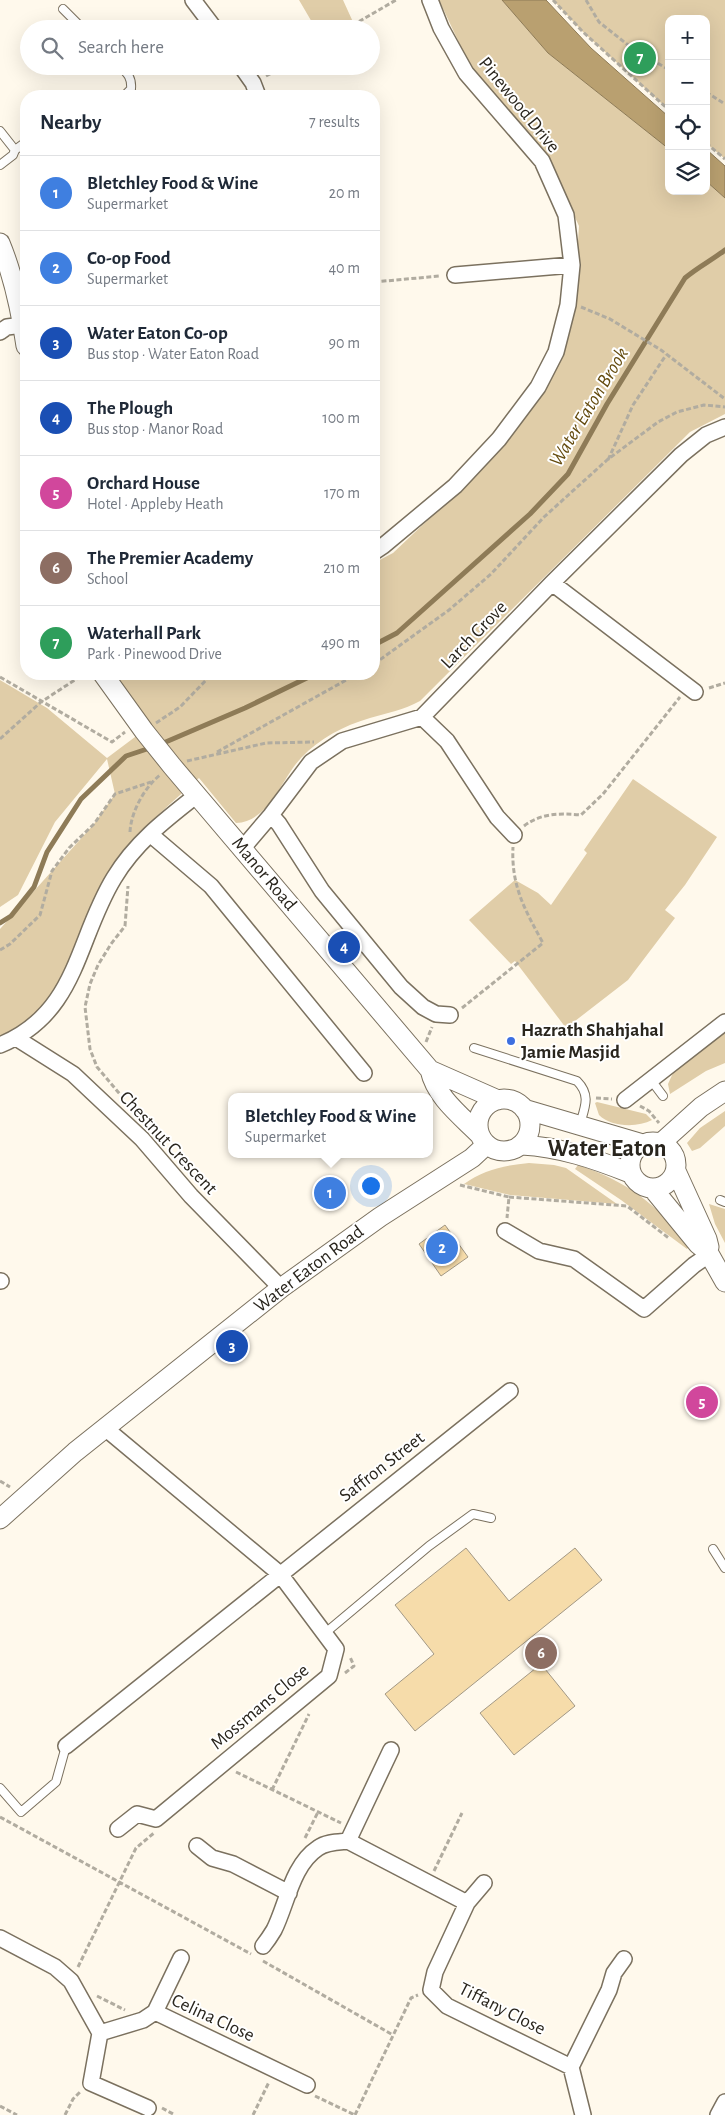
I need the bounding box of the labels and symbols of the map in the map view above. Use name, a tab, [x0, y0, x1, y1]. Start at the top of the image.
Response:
pin: 7	[624, 39, 656, 77]
street label: Pinewood Drive	[475, 54, 563, 156]
water label: Water Eaton Brook	[546, 344, 632, 470]
street label: Larch Grove	[437, 598, 511, 672]
street label: Manor Road	[228, 834, 300, 914]
pin: 4	[328, 928, 360, 966]
place label: Hazrath Shahjahal Jamie Masjid	[521, 1021, 664, 1062]
marker: Hazrath Shahjahal Jamie Masjid	[505, 1035, 517, 1047]
street label: Chestnut Crescent	[115, 1088, 221, 1198]
district label: Water Eaton	[548, 1137, 666, 1161]
your location	[358, 1173, 384, 1199]
pin: 1	[314, 1174, 346, 1212]
street label: Water Eaton Road	[251, 1222, 367, 1316]
pin: 2	[426, 1229, 458, 1267]
pin: 3	[216, 1327, 248, 1365]
pin: 5	[686, 1383, 718, 1421]
street label: Saffron Street	[336, 1428, 428, 1506]
pin: 6	[525, 1634, 557, 1672]
street label: Mossmans Close	[207, 1661, 313, 1753]
street label: Tiffany Close	[456, 1979, 548, 2039]
street label: Celina Close	[169, 1991, 257, 2045]

